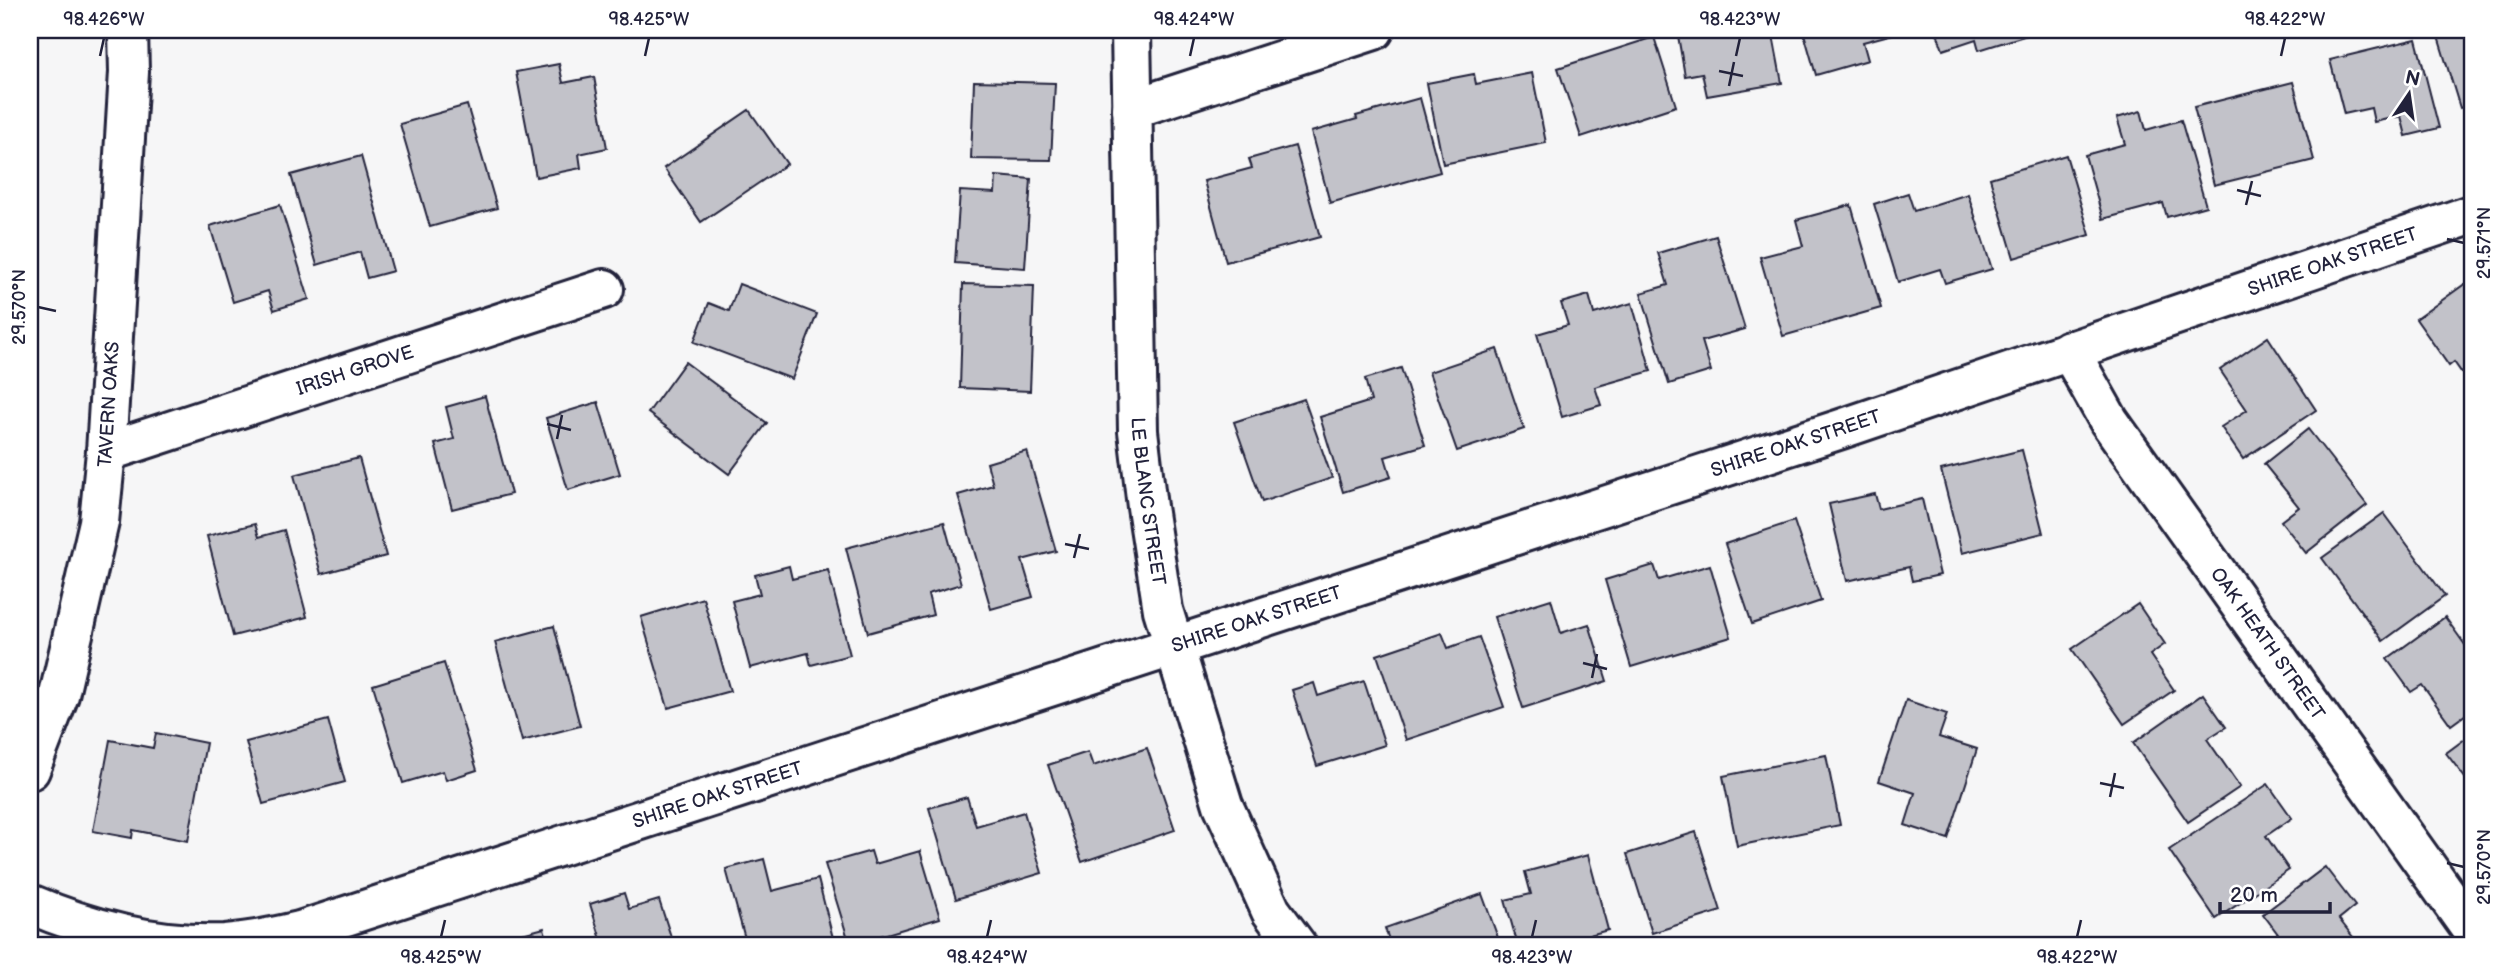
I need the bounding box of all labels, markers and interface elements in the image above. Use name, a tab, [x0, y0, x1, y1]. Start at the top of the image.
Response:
text: 98.426°W	[63, 9, 145, 30]
text: 98.425°W	[609, 9, 690, 30]
text: 98.424°W	[1154, 9, 1235, 30]
text: 98.423°W	[1699, 9, 1781, 30]
text: 98.422°W	[2245, 9, 2326, 30]
north arrow	[2374, 60, 2444, 130]
text: N	[2403, 66, 2422, 92]
text: 29.571°N	[2474, 207, 2495, 279]
street label: SHIRE OAK STREET	[2245, 222, 2421, 301]
text: 29.570°N	[9, 269, 30, 345]
street label: TAVERN OAKS	[93, 341, 124, 468]
street label: IRISH GROVE	[293, 341, 417, 400]
street label: SHIRE OAK STREET	[1708, 405, 1884, 482]
street label: LE BLANC STREET	[1126, 417, 1171, 587]
street label: OAK HEATH STREET	[2206, 563, 2330, 725]
street label: SHIRE OAK STREET	[1169, 581, 1345, 658]
street label: SHIRE OAK STREET	[630, 756, 806, 833]
text: 29.570°N	[2474, 829, 2495, 905]
scale bar	[2220, 871, 2330, 915]
text: 20 m	[2230, 883, 2278, 908]
text: 98.425°W	[401, 947, 482, 968]
text: 98.424°W	[947, 947, 1028, 968]
text: 98.423°W	[1491, 947, 1573, 968]
text: 98.422°W	[2037, 947, 2118, 968]

